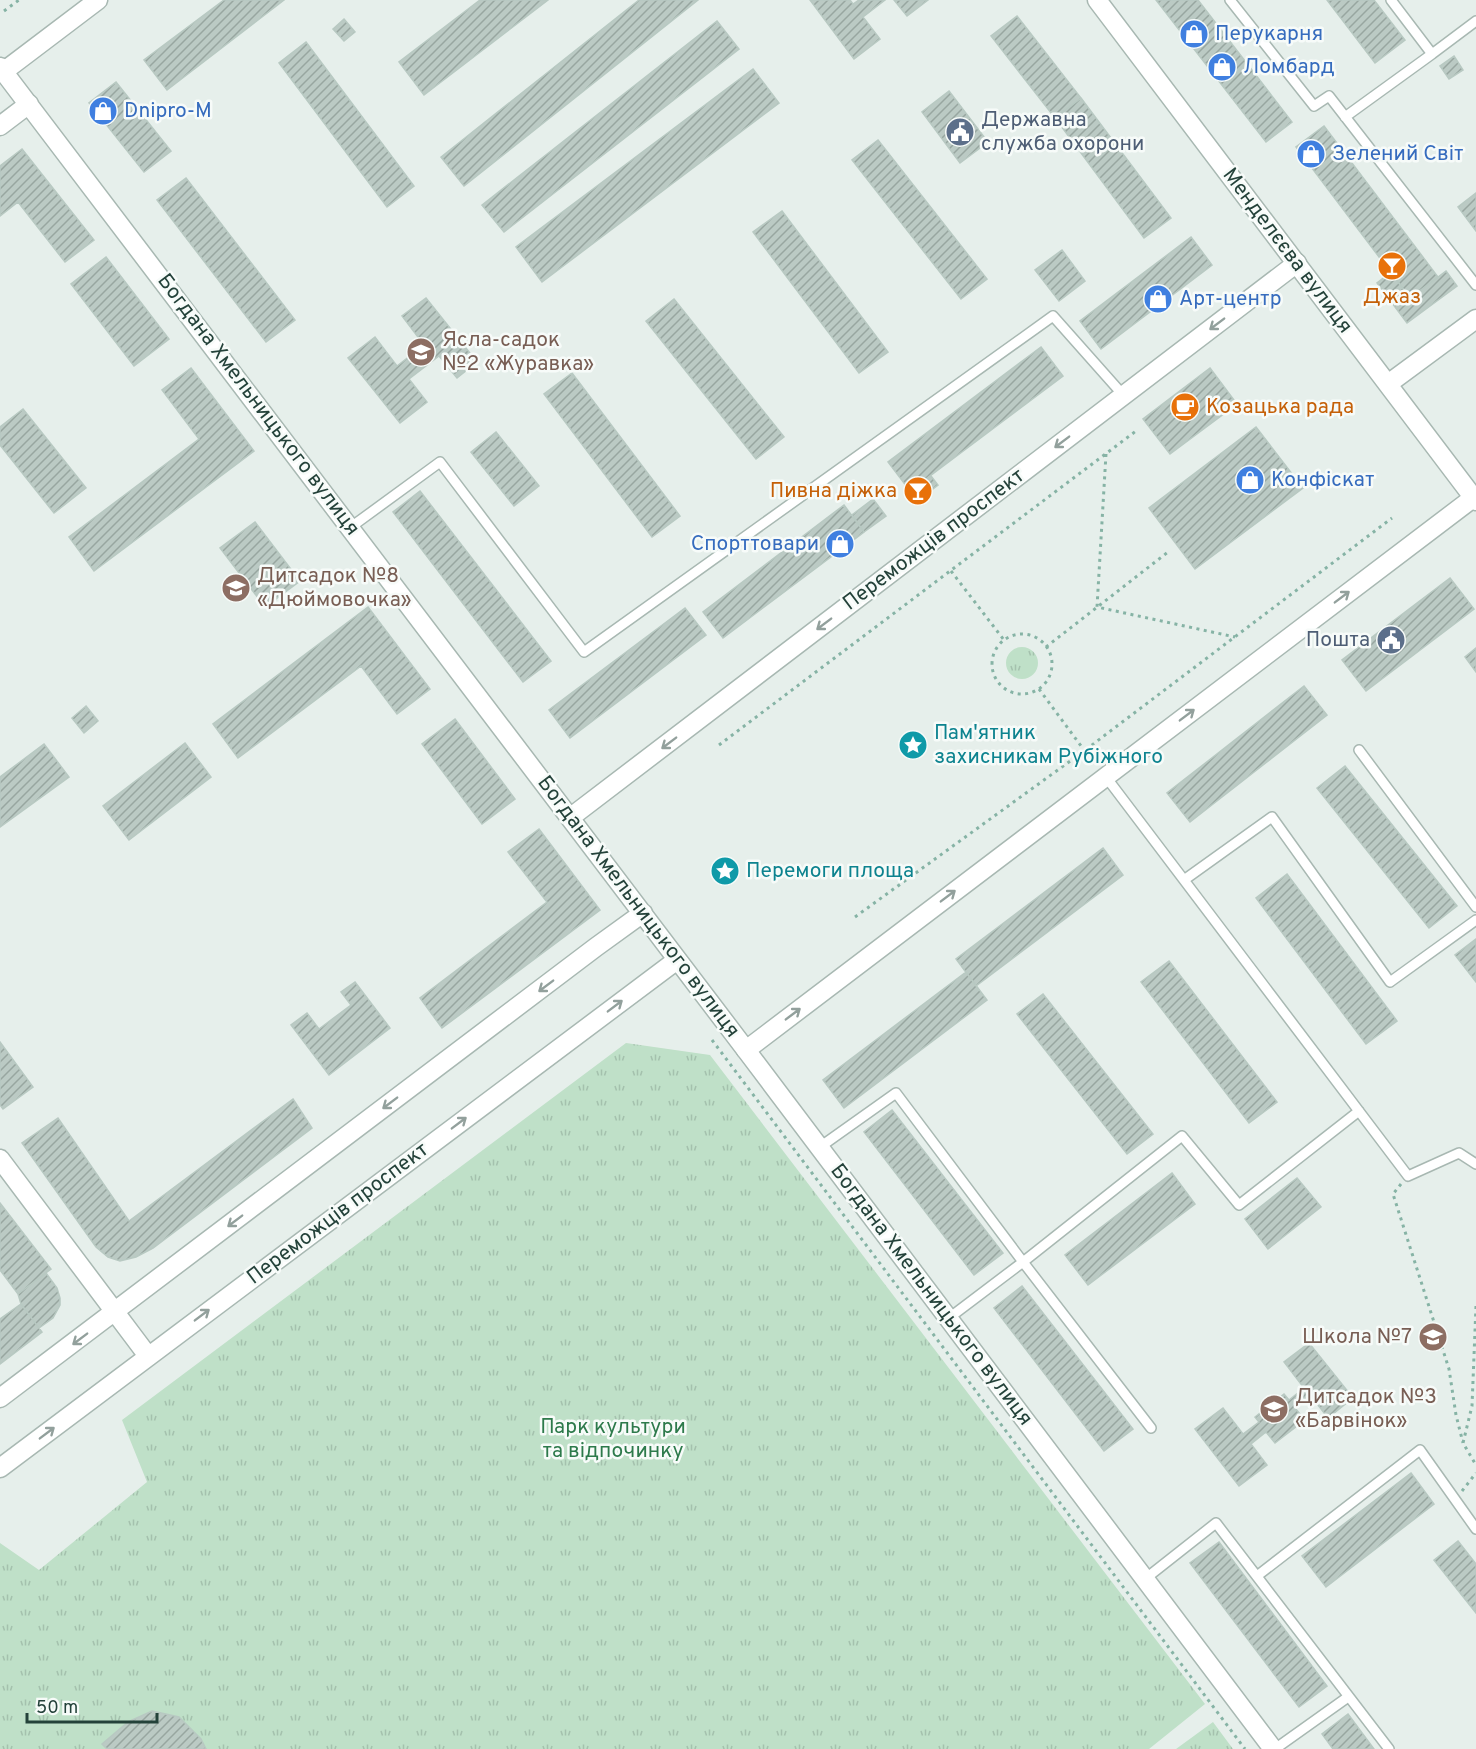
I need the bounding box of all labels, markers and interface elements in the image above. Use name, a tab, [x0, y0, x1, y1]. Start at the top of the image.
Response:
shop icon: Перукарня	[1178, 18, 1210, 50]
place label: Перукарня	[1215, 21, 1323, 48]
shop icon: Ломбард	[1206, 51, 1238, 83]
place label: Ломбард	[1243, 54, 1335, 81]
shop icon: Dnipro-M	[87, 95, 119, 127]
place label: Dnipro-M	[124, 98, 212, 125]
place label: Державна служба охорони	[981, 107, 1144, 158]
public building icon: Державна служба охорони	[944, 116, 976, 148]
shop icon: Зелений Світ	[1295, 138, 1327, 170]
place label: Зелений Світ	[1332, 141, 1463, 168]
street label: Менделєєва вулиця	[1216, 163, 1358, 339]
bar icon: Джаз	[1376, 250, 1408, 282]
street label: Богдана Хмельницького вулиця	[151, 269, 365, 541]
shop icon: Арт-центр	[1142, 283, 1174, 315]
place label: Джаз	[1363, 284, 1421, 311]
place label: Арт-центр	[1179, 286, 1282, 313]
one-way arrow	[1210, 318, 1226, 330]
place label: Ясла-садок №2 «Журавка»	[442, 327, 594, 378]
school or university icon: Ясла-садок №2 «Журавка»	[405, 336, 437, 368]
cafe icon: Козацька рада	[1169, 391, 1201, 423]
place label: Козацька рада	[1206, 394, 1354, 421]
one-way arrow	[1055, 436, 1071, 449]
street label: Переможців проспект	[838, 463, 1030, 617]
shop icon: Конфіскат	[1234, 464, 1266, 496]
place label: Конфіскат	[1271, 467, 1375, 494]
bar icon: Пивна діжка	[902, 475, 934, 507]
place label: Пивна діжка	[770, 478, 897, 505]
shop icon: Спорттовари	[824, 528, 856, 560]
place label: Спорттовари	[691, 531, 819, 558]
place label: Дитсадок №8 «Дюймовочка»	[257, 563, 412, 614]
school or university icon: Дитсадок №8 «Дюймовочка»	[220, 572, 252, 604]
one-way arrow	[1334, 591, 1350, 603]
one-way arrow	[816, 618, 832, 631]
public building icon: Пошта	[1375, 624, 1407, 656]
place label: Пошта	[1306, 627, 1370, 654]
one-way arrow	[1179, 709, 1195, 721]
place label: Пам'ятник захисникам Рубіжного	[934, 720, 1163, 771]
place icon: Пам'ятник захисникам Рубіжного	[897, 729, 929, 761]
one-way arrow	[661, 736, 677, 749]
street label: Богдана Хмельницького вулиця	[531, 771, 745, 1043]
place icon: Перемоги площа	[709, 855, 741, 887]
place label: Перемоги площа	[746, 858, 914, 885]
one-way arrow	[940, 890, 956, 903]
one-way arrow	[538, 979, 554, 992]
one-way arrow	[607, 1000, 623, 1012]
one-way arrow	[785, 1008, 801, 1021]
one-way arrow	[383, 1097, 399, 1110]
one-way arrow	[451, 1117, 467, 1129]
street label: Переможців проспект	[242, 1137, 434, 1291]
street label: Богдана Хмельницького вулиця	[824, 1159, 1038, 1431]
one-way arrow	[227, 1215, 243, 1228]
one-way arrow	[194, 1309, 210, 1322]
school or university icon: Школа №7	[1417, 1321, 1449, 1353]
place label: Школа №7	[1302, 1324, 1412, 1351]
one-way arrow	[72, 1333, 88, 1345]
place label: Дитсадок №3 «Барвінок»	[1295, 1384, 1437, 1435]
school or university icon: Дитсадок №3 «Барвінок»	[1258, 1393, 1290, 1425]
park label: Парк культури та відпочинку	[540, 1414, 686, 1465]
one-way arrow	[38, 1427, 54, 1439]
scale bar	[27, 1686, 158, 1724]
text: 50 m	[36, 1697, 78, 1720]

